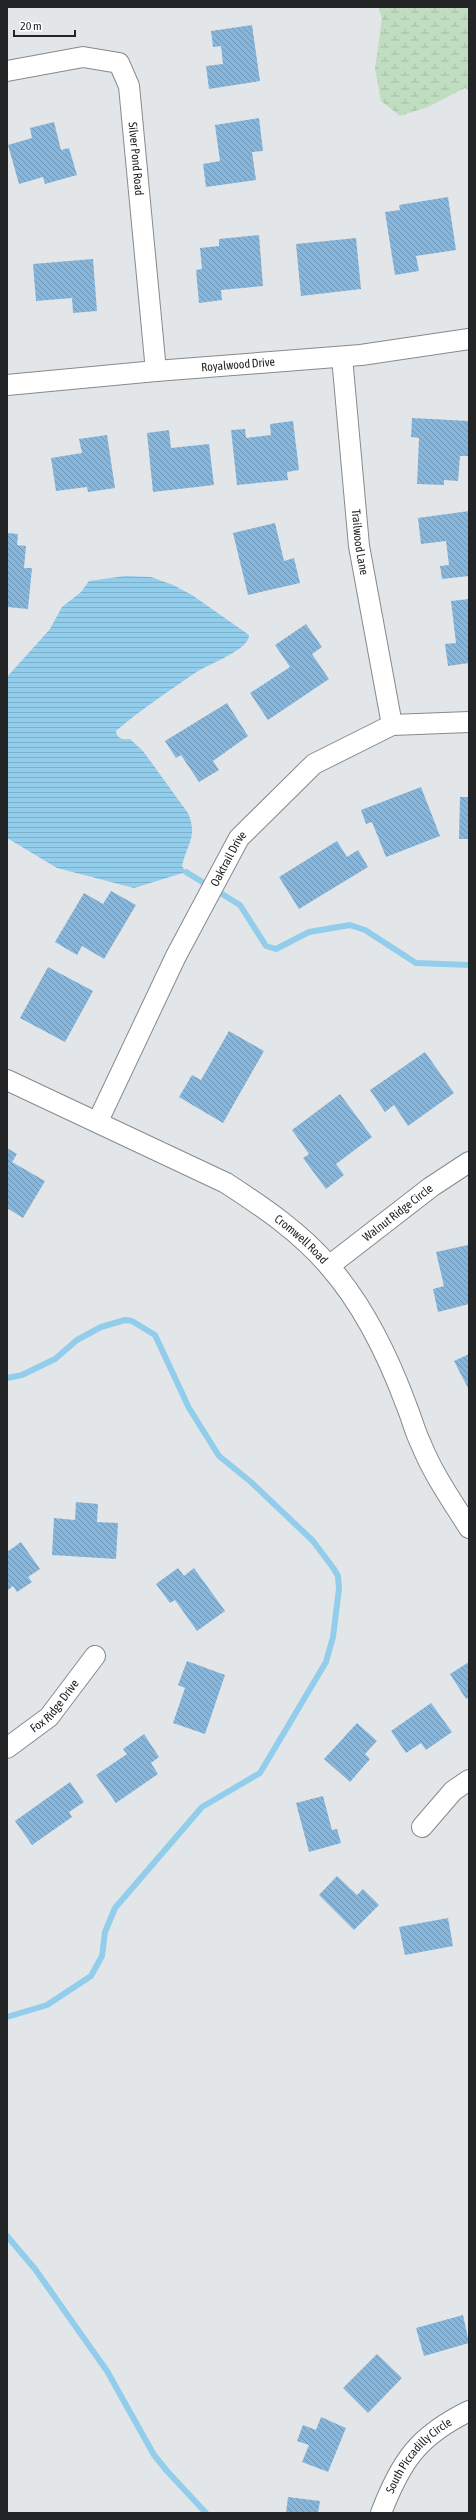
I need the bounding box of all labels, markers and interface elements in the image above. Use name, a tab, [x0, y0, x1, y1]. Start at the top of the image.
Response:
scale bar	[14, 12, 75, 38]
text: 20 m	[20, 19, 42, 33]
street label: Silver Pond Road	[125, 121, 146, 196]
street label: Royalwood Drive	[201, 355, 276, 374]
street label: Trailwood Lane	[349, 509, 371, 576]
street label: Oaktrail Drive	[207, 828, 249, 889]
street label: Walnut Ridge Circle	[360, 1181, 436, 1244]
street label: Cromwell Road	[272, 1212, 331, 1267]
street label: Fox Ridge Drive	[28, 1677, 82, 1735]
street label: South Piccadilly Circle	[383, 2415, 454, 2496]

